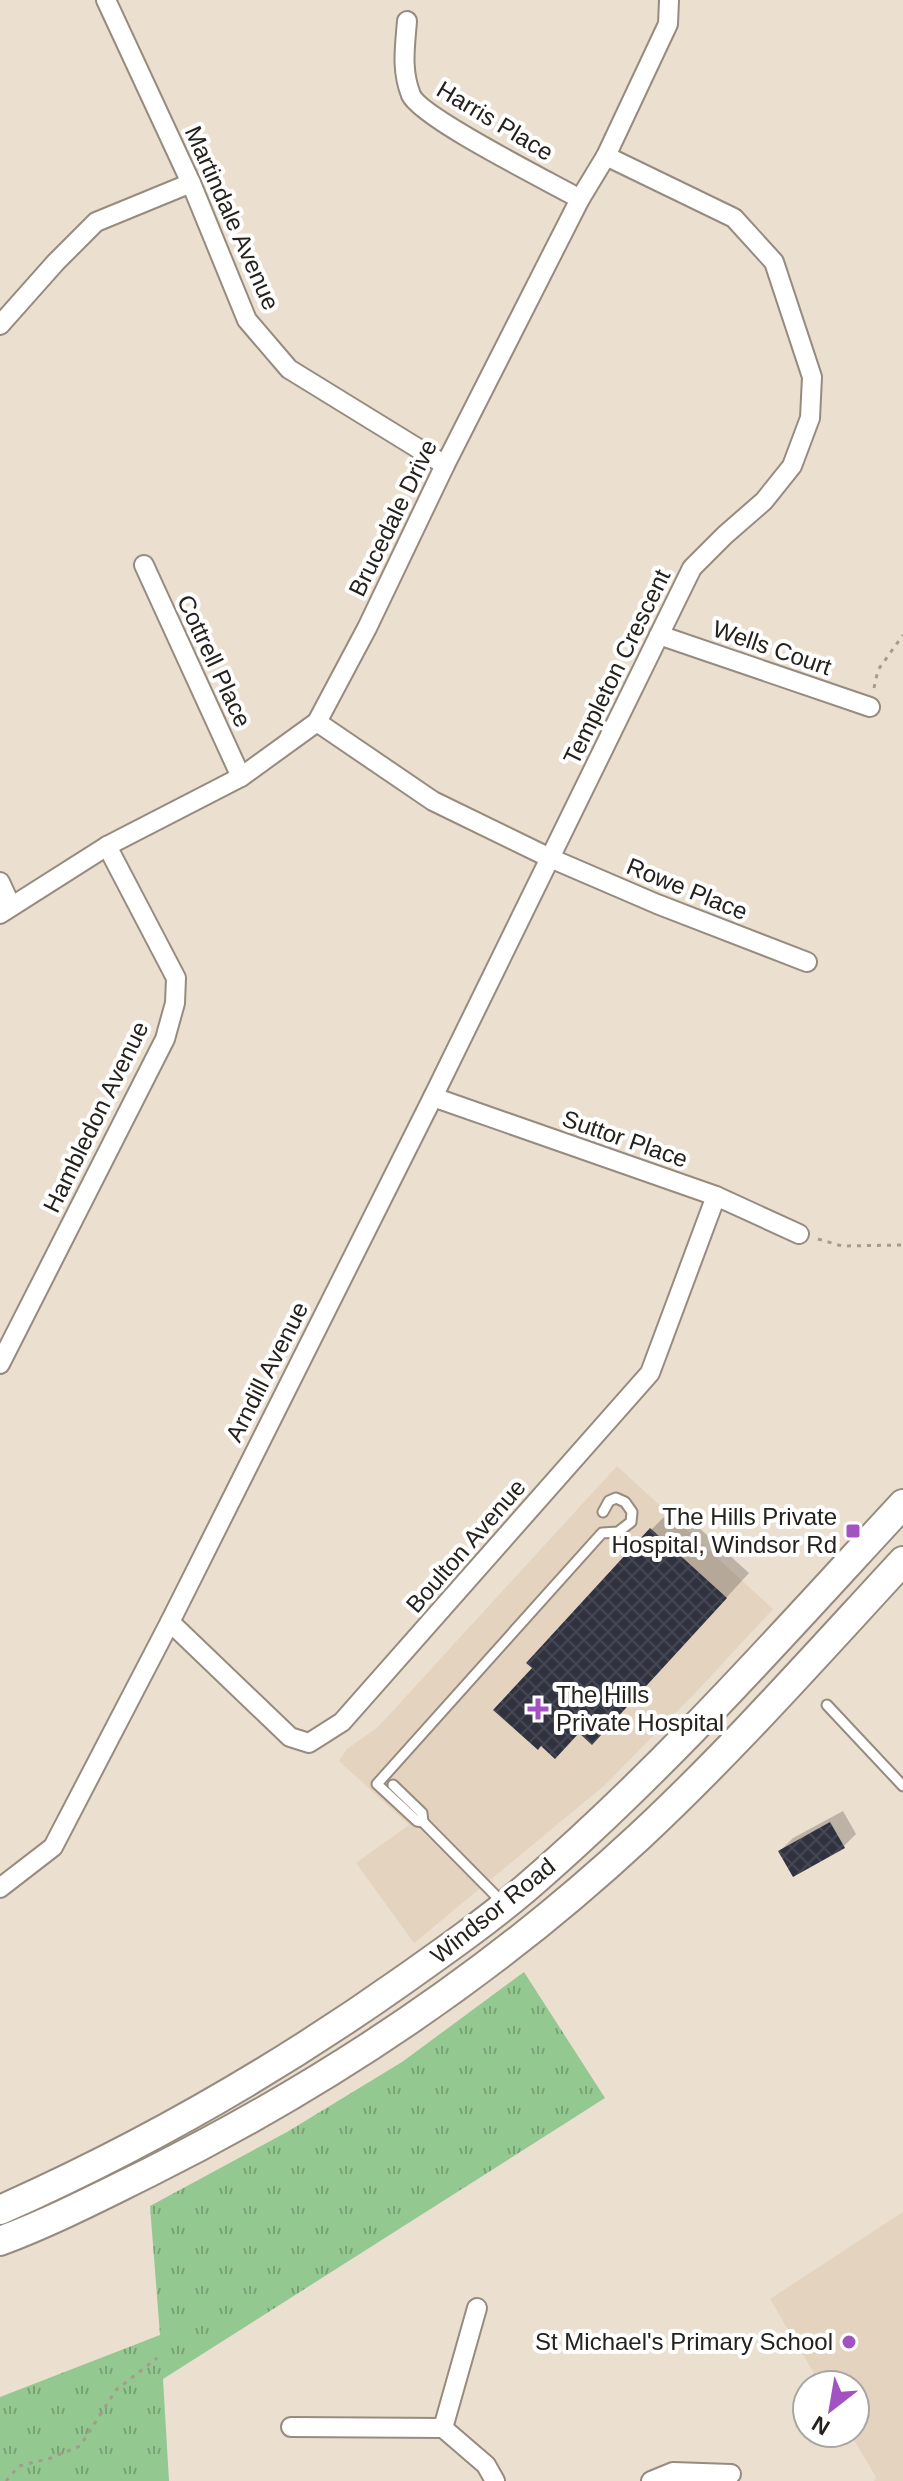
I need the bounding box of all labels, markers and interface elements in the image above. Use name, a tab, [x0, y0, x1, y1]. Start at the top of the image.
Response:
street label: Harris Place	[432, 75, 558, 166]
street label: Martindale Avenue	[180, 122, 285, 314]
street label: Brucedale Drive	[343, 435, 442, 600]
street label: Templeton Crescent	[558, 565, 676, 769]
street label: Cottrell Place	[172, 590, 257, 731]
street label: Wells Court	[709, 615, 835, 681]
street label: Rowe Place	[623, 852, 752, 925]
street label: Hambledon Avenue	[38, 1017, 154, 1217]
street label: Suttor Place	[559, 1104, 691, 1173]
street label: Arndill Avenue	[220, 1297, 313, 1446]
street label: Boulton Avenue	[400, 1474, 531, 1618]
place label: The Hills Private Hospital, Windsor Rd	[612, 1503, 837, 1558]
marker: The Hills Private Hospital, Windsor Rd	[844, 1522, 862, 1540]
place label: The Hills Private Hospital	[556, 1681, 724, 1736]
marker: The Hills Private Hospital	[527, 1698, 549, 1720]
street label: Windsor Road	[425, 1852, 560, 1969]
place label: St Michael's Primary School	[535, 2328, 833, 2355]
marker: St Michael's Primary School	[840, 2333, 858, 2351]
north arrow	[791, 2369, 871, 2449]
text: N	[808, 2411, 834, 2441]

